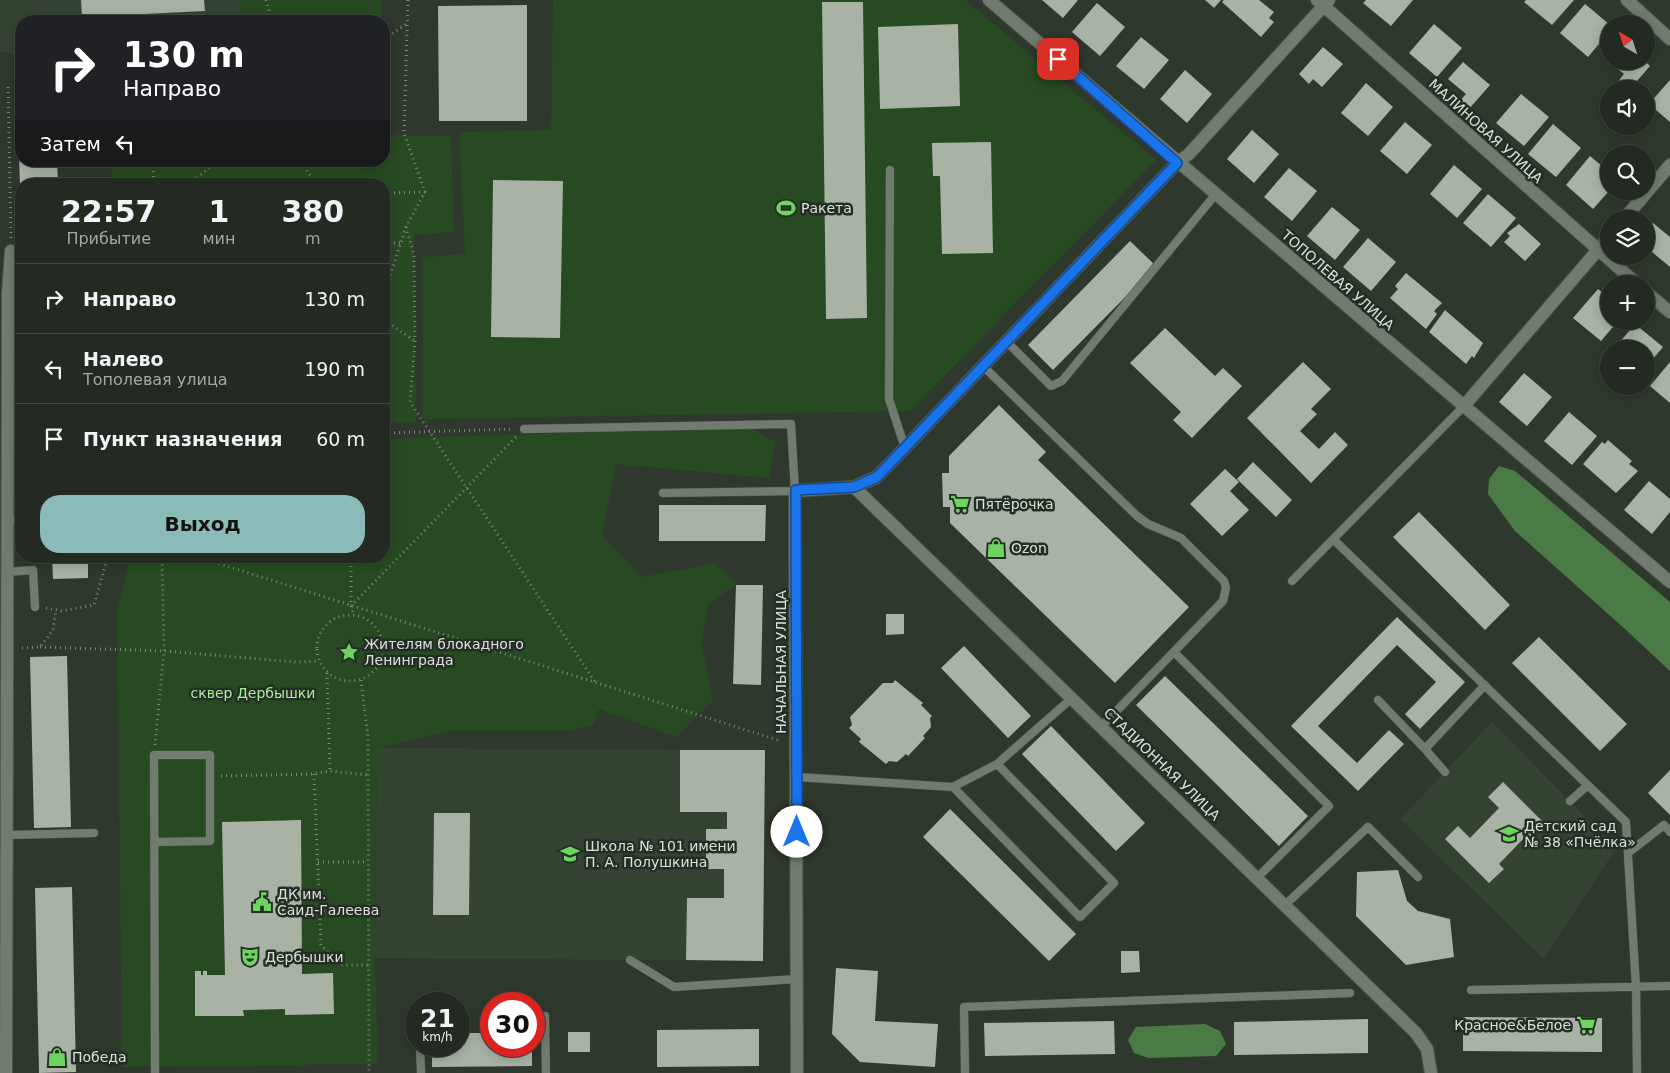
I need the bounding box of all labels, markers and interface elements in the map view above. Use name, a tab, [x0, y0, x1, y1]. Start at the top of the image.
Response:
north arrow	[1600, 15, 1655, 70]
map controls	[1600, 15, 1655, 395]
icon: right	[40, 35, 105, 100]
text: 130 m	[123, 35, 245, 75]
pin	[1037, 38, 1079, 80]
icon: arrive	[1044, 45, 1072, 73]
text: Направо	[123, 76, 221, 101]
street label: МАЛИНОВАЯ УЛИЦА	[1426, 76, 1546, 187]
button: sound	[1600, 80, 1655, 135]
icon: left	[111, 130, 139, 158]
text: Затем	[40, 133, 101, 155]
button: search	[1600, 145, 1655, 200]
text: 22:57	[61, 194, 156, 229]
text: 1	[209, 194, 229, 229]
text: 380	[281, 194, 344, 229]
sports icon: Ракета	[775, 197, 797, 219]
place label: Ракета	[801, 200, 852, 216]
button: layers	[1600, 210, 1655, 265]
street label: ТОПОЛЕВАЯ УЛИЦА	[1278, 226, 1398, 333]
text: Прибытие	[66, 229, 151, 248]
text: мин	[202, 229, 235, 248]
text: m	[305, 229, 321, 248]
button: +	[1600, 275, 1655, 330]
icon: right	[40, 285, 68, 313]
text: Направо	[83, 288, 176, 310]
text: 130 m	[304, 288, 365, 310]
button: −	[1600, 340, 1655, 395]
text: Налево	[83, 348, 164, 370]
icon: left	[40, 355, 68, 383]
text: 190 m	[304, 358, 365, 380]
text: Тополевая улица	[83, 370, 228, 389]
icon: arrive	[40, 425, 68, 453]
text: Пункт назначения	[83, 428, 282, 450]
text: 60 m	[316, 428, 365, 450]
supermarket icon: Пятёрочка	[949, 493, 971, 515]
button: Выход	[40, 495, 365, 553]
place label: Пятёрочка	[975, 496, 1053, 512]
shop icon: Ozon	[985, 537, 1007, 559]
place label: Ozon	[1011, 540, 1047, 556]
street label: НАЧАЛЬНАЯ УЛИЦА	[773, 590, 789, 734]
place label: Жителям блокадного Ленинграда	[364, 636, 524, 668]
place icon: Жителям блокадного Ленинграда	[338, 641, 360, 663]
park label: сквер Дербышки	[191, 685, 315, 701]
street label: СТАДИОННАЯ УЛИЦА	[1101, 704, 1224, 824]
position arrow	[770, 805, 822, 857]
place label: Детский сад № 38 «Пчёлка»	[1524, 818, 1636, 850]
school or university icon: Детский сад № 38 «Пчёлка»	[1498, 823, 1520, 845]
place label: Школа № 101 имени П. А. Полушкина	[585, 838, 736, 870]
school or university icon: Школа № 101 имени П. А. Полушкина	[559, 843, 581, 865]
place label: ДК им. Саид-Галеева	[277, 886, 379, 918]
public building icon: ДК им. Саид-Галеева	[251, 891, 273, 913]
theatre icon: Дербышки	[239, 946, 261, 968]
place label: Дербышки	[265, 949, 344, 965]
speed limit sign: 30	[480, 992, 545, 1057]
text: 21	[420, 1004, 455, 1033]
supermarket icon: Красное&Белое	[1575, 1014, 1597, 1036]
place label: Красное&Белое	[1454, 1017, 1571, 1033]
text: km/h	[422, 1030, 453, 1044]
shop icon: Победа	[46, 1046, 68, 1068]
place label: Победа	[72, 1049, 127, 1065]

